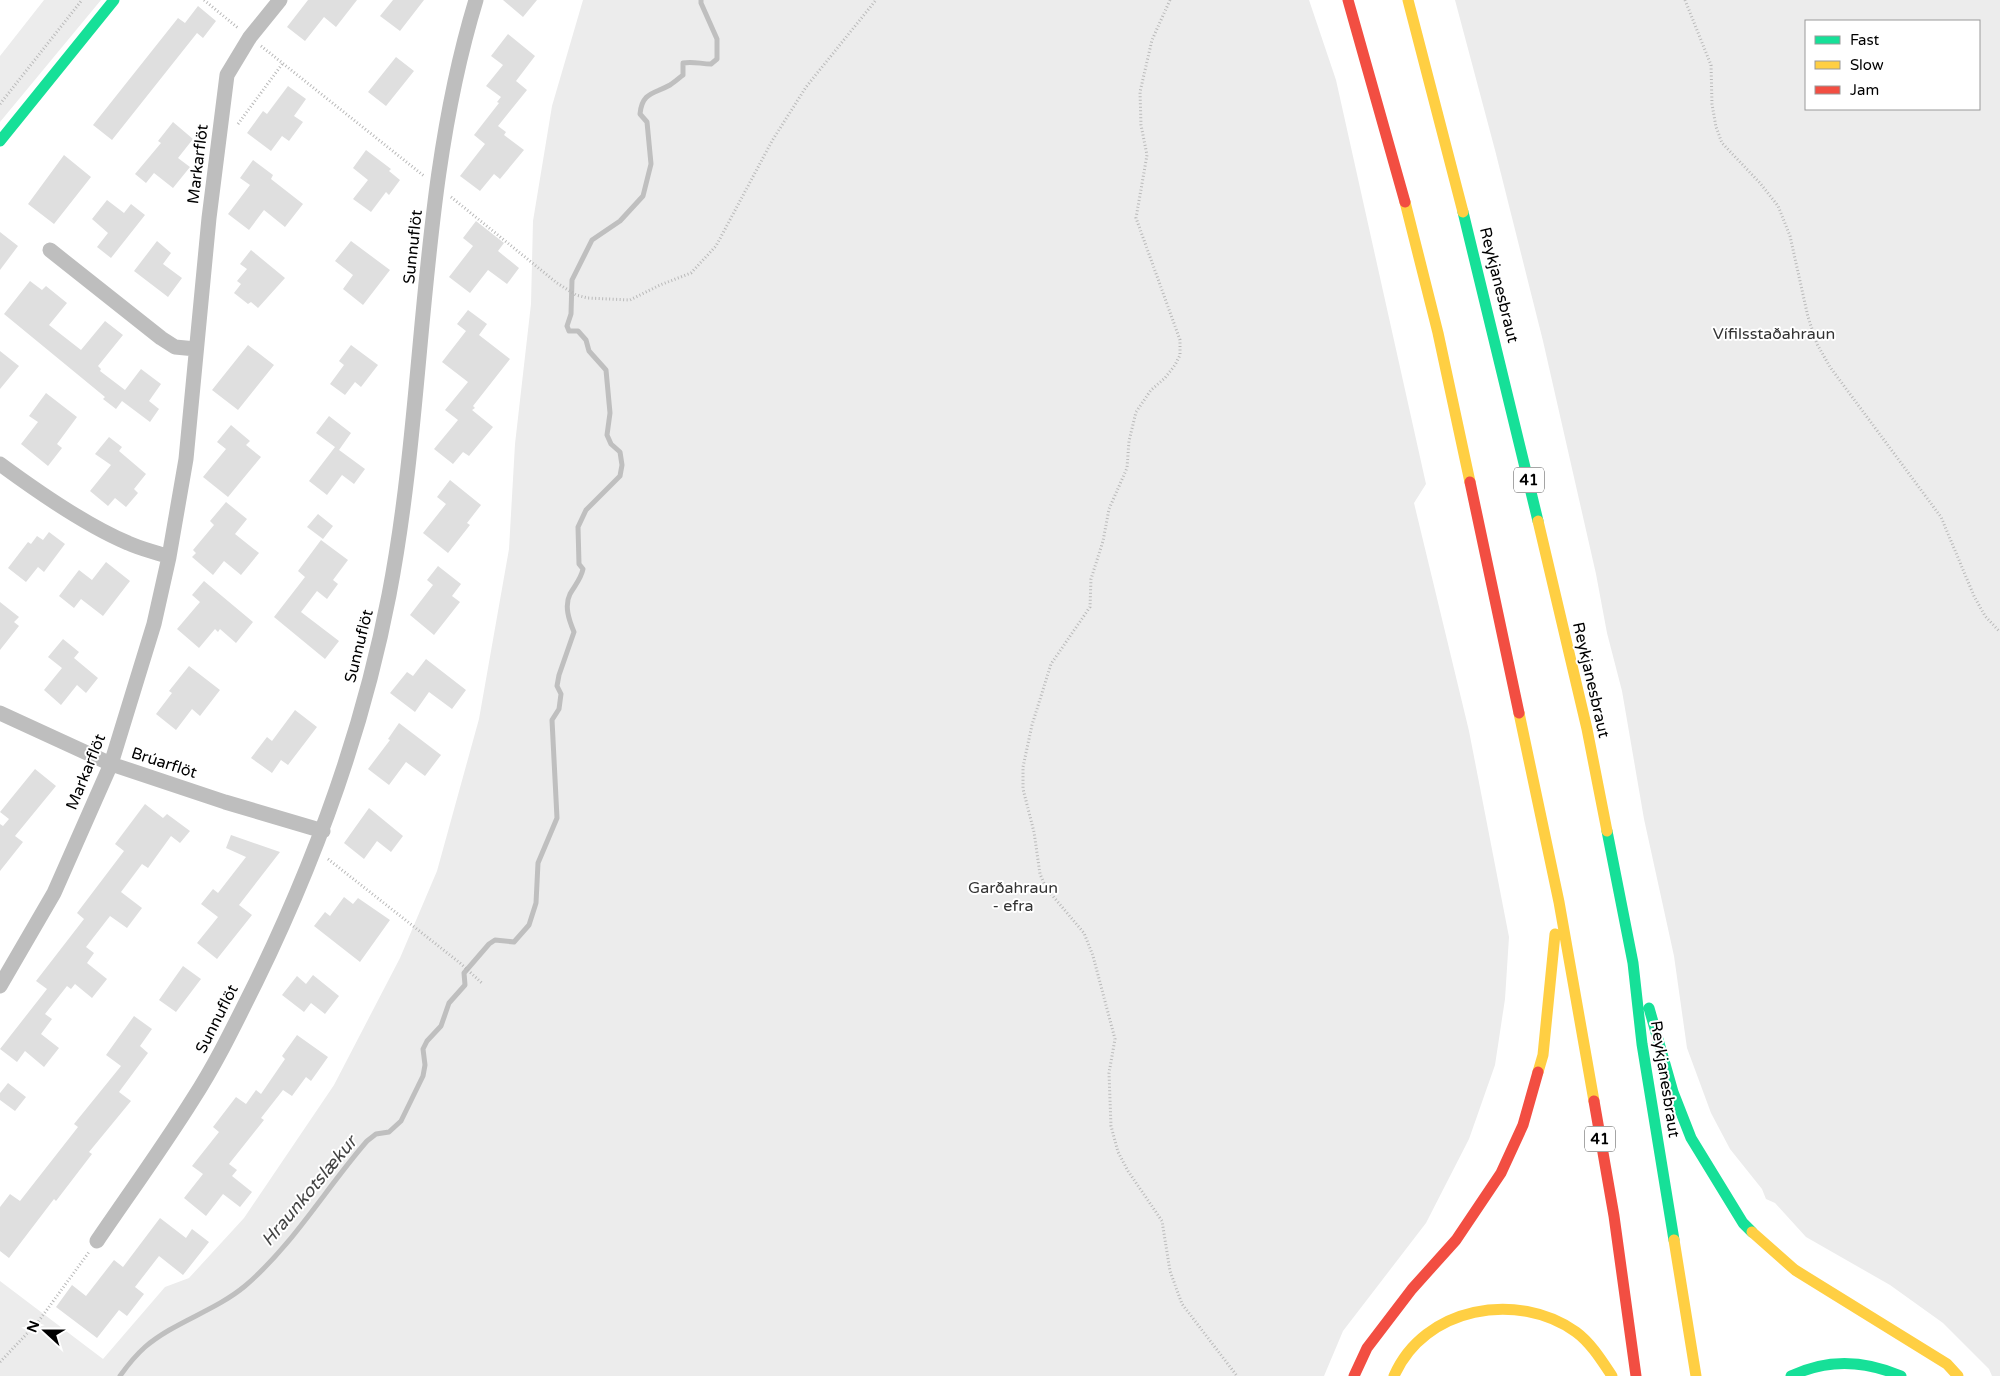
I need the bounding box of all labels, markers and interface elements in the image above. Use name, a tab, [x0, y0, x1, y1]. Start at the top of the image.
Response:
legend	[1805, 20, 1980, 110]
text: Fast	[1850, 31, 1880, 49]
text: Slow	[1850, 56, 1884, 74]
text: Jam	[1850, 81, 1879, 99]
street label: Markarflöt	[183, 123, 213, 205]
street label: Sunnuflöt	[399, 209, 427, 285]
street label: Reykjanesbraut	[1475, 225, 1523, 345]
park label: Vífilsstaðahraun	[1713, 324, 1835, 344]
road number: 41	[1514, 468, 1544, 492]
street label: Sunnuflöt	[340, 607, 378, 685]
street label: Reykjanesbraut	[1568, 620, 1614, 740]
street label: Markarflöt	[62, 731, 110, 813]
street label: Brúarflöt	[129, 743, 199, 783]
park label: Garðahraun - efra	[968, 878, 1058, 916]
street label: Sunnuflöt	[191, 981, 243, 1057]
street label: Reykjanesbraut	[1646, 1019, 1684, 1139]
road number: 41	[1585, 1126, 1615, 1152]
water label: Hraunkotslækur	[257, 1130, 363, 1250]
north arrow	[20, 1306, 70, 1356]
text: N	[23, 1318, 43, 1335]

